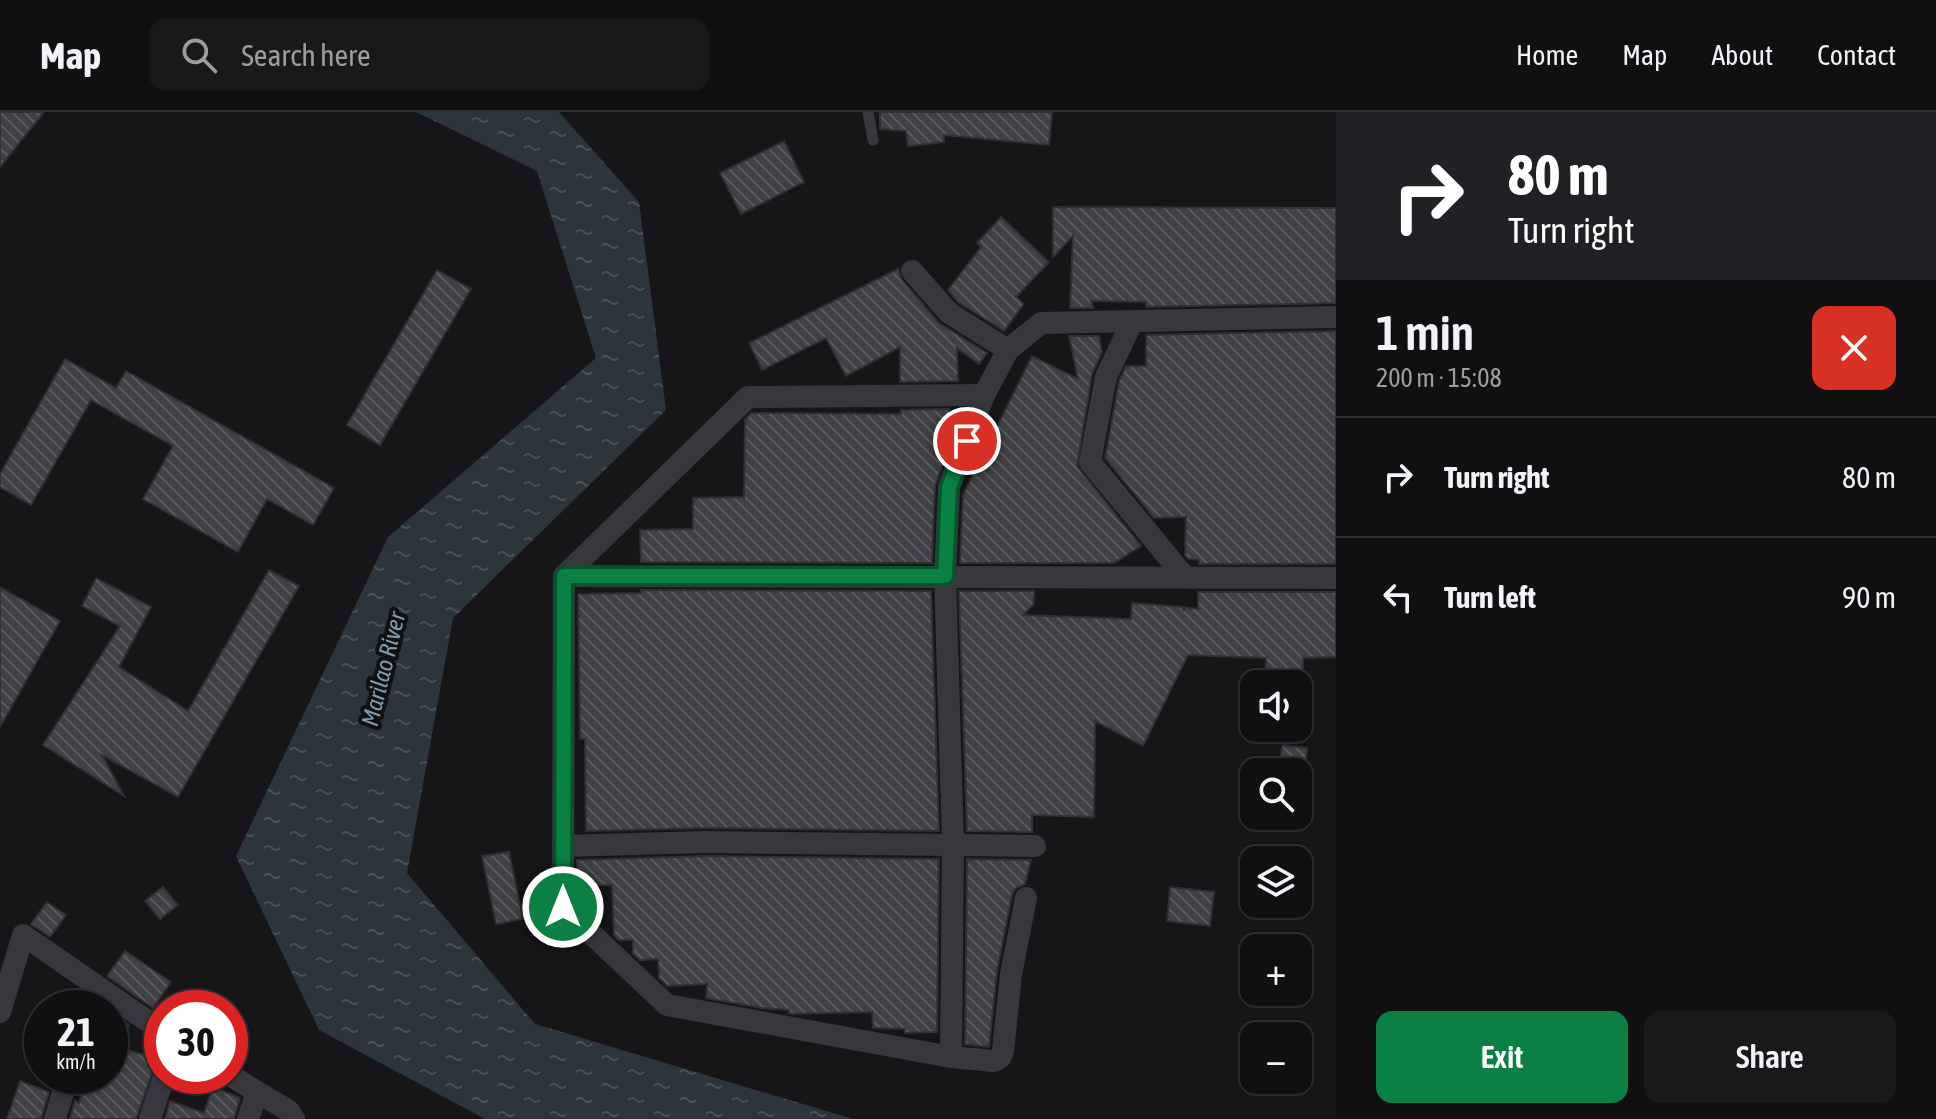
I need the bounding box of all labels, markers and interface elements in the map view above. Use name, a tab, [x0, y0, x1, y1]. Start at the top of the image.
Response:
search box	[149, 19, 709, 91]
icon: search	[177, 33, 221, 77]
text: Map	[40, 34, 101, 77]
text: Search here	[241, 38, 371, 72]
text: Home	[1516, 39, 1578, 71]
text: Map	[1622, 39, 1667, 71]
text: About	[1711, 39, 1773, 71]
text: Contact	[1817, 39, 1896, 71]
text: 80 m	[1508, 143, 1609, 207]
icon: right	[1376, 144, 1480, 248]
text: Turn right	[1508, 209, 1635, 251]
text: 1 min	[1376, 305, 1474, 360]
button: close	[1812, 306, 1896, 390]
text: 200 m · 15:08	[1376, 363, 1502, 393]
pin	[933, 407, 1001, 475]
icon: arrive	[945, 419, 989, 463]
icon: right	[1376, 455, 1420, 499]
text: Turn right	[1444, 460, 1550, 494]
text: 80 m	[1842, 460, 1896, 494]
icon: left	[1376, 575, 1420, 619]
text: Turn left	[1444, 580, 1536, 614]
text: 90 m	[1842, 580, 1896, 614]
water label: Marilao River	[356, 608, 410, 729]
map controls	[1240, 670, 1312, 1094]
button: sound	[1240, 670, 1312, 742]
button: search	[1240, 758, 1312, 830]
button: layers	[1240, 846, 1312, 918]
position arrow	[521, 865, 605, 949]
button: +	[1240, 934, 1312, 1006]
speed limit sign: 30	[144, 990, 248, 1094]
text: 21	[57, 1009, 95, 1054]
button: Exit	[1376, 1011, 1628, 1103]
button: Share	[1644, 1011, 1896, 1103]
button: −	[1240, 1022, 1312, 1094]
text: km/h	[56, 1050, 96, 1073]

